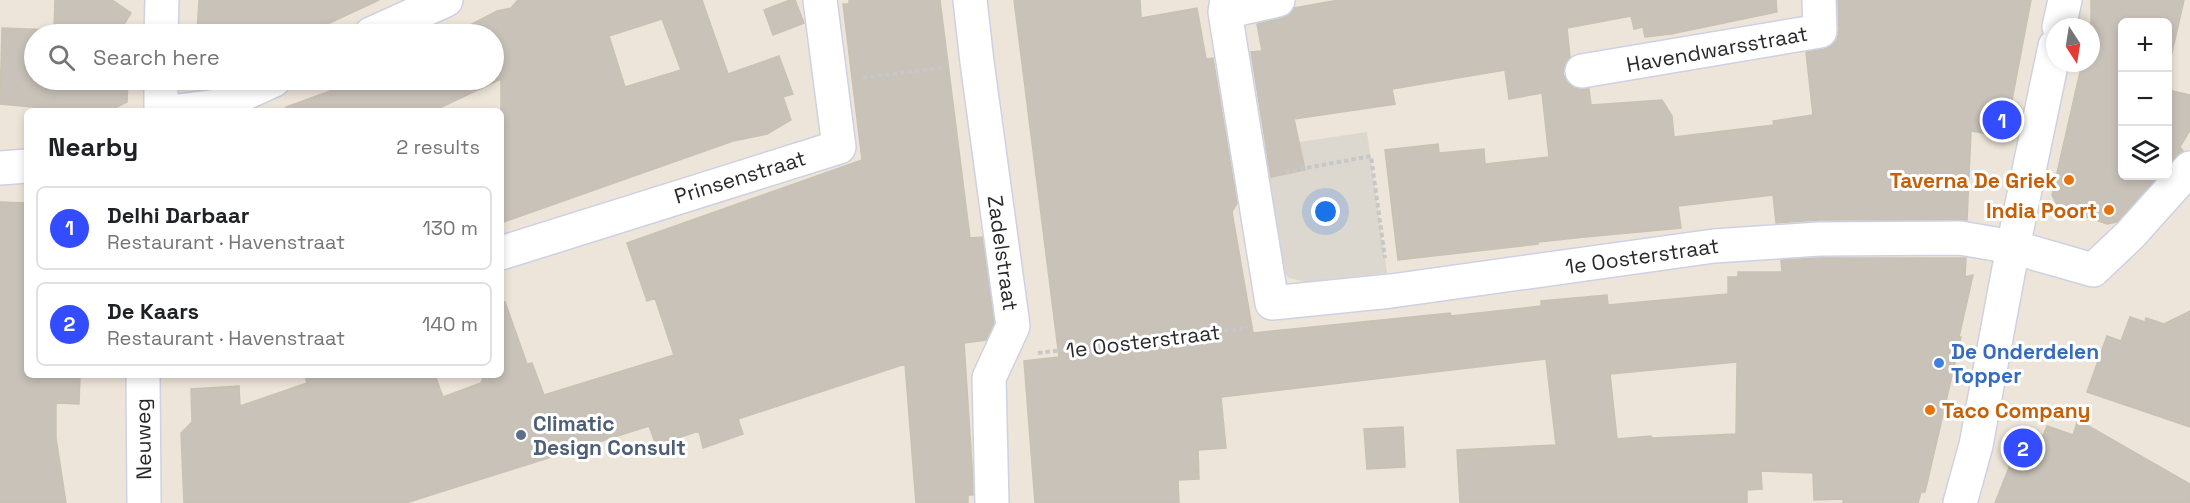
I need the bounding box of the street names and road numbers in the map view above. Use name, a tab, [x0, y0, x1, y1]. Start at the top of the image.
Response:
street label: Havendwarsstraat	[1624, 20, 1810, 78]
street label: Prinsenstraat	[671, 144, 809, 210]
street label: Zadelstraat	[982, 194, 1024, 312]
street label: 1e Oosterstraat	[1563, 232, 1721, 280]
street label: 1e Oosterstraat	[1064, 318, 1222, 364]
street label: Neuweg	[129, 398, 157, 480]

